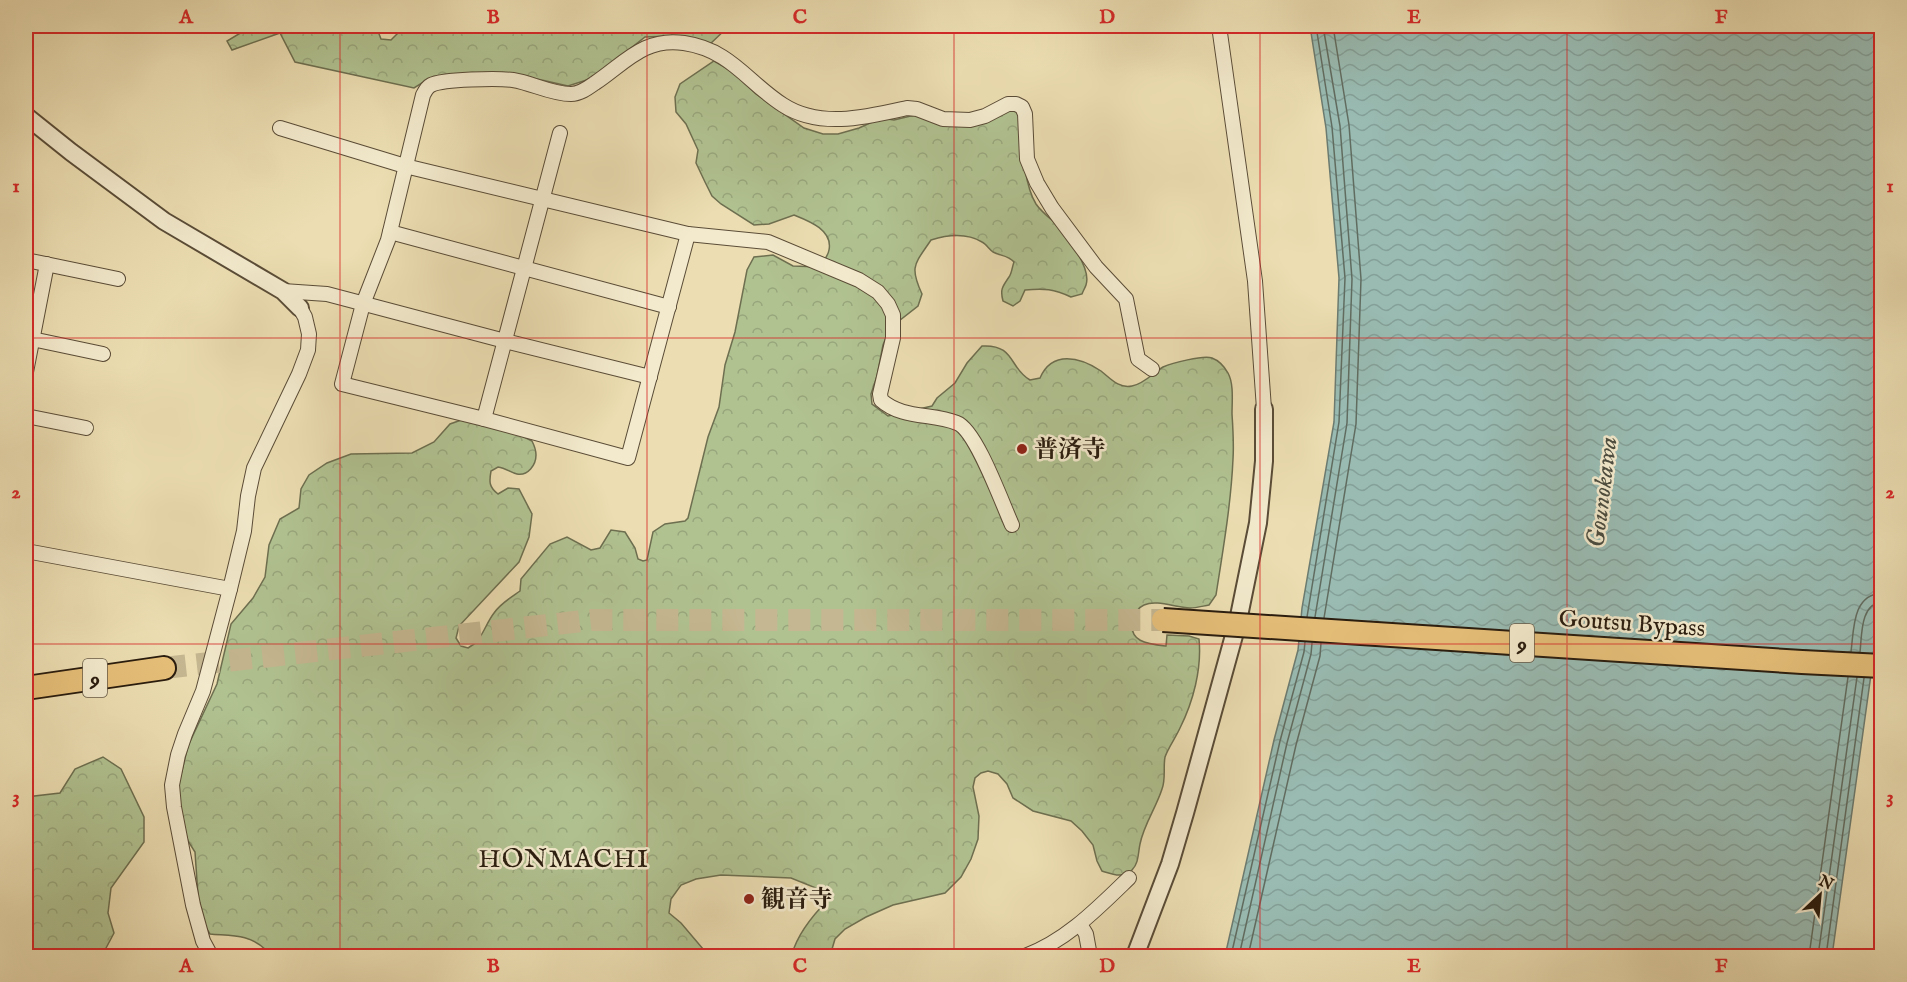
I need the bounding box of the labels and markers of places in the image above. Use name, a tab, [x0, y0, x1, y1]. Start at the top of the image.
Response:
place label: 普済寺	[1034, 435, 1106, 466]
marker: 普済寺	[1015, 442, 1029, 456]
place label: 観音寺	[761, 885, 833, 916]
marker: 観音寺	[742, 892, 756, 906]

